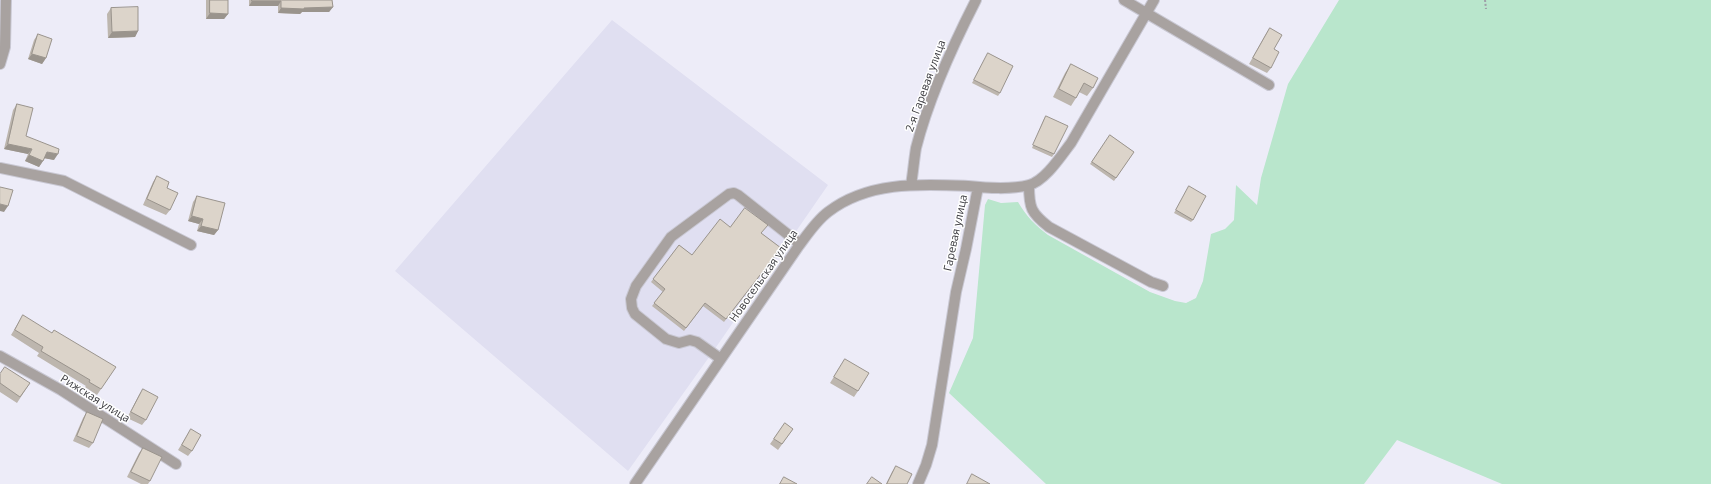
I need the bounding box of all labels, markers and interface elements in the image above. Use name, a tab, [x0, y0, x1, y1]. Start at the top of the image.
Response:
street label: 2-я Гаревая улица	[903, 38, 949, 134]
street label: Гаревая улица	[941, 194, 971, 272]
street label: Новосельская улица	[727, 227, 801, 325]
street label: Рижская улица	[58, 372, 132, 426]

